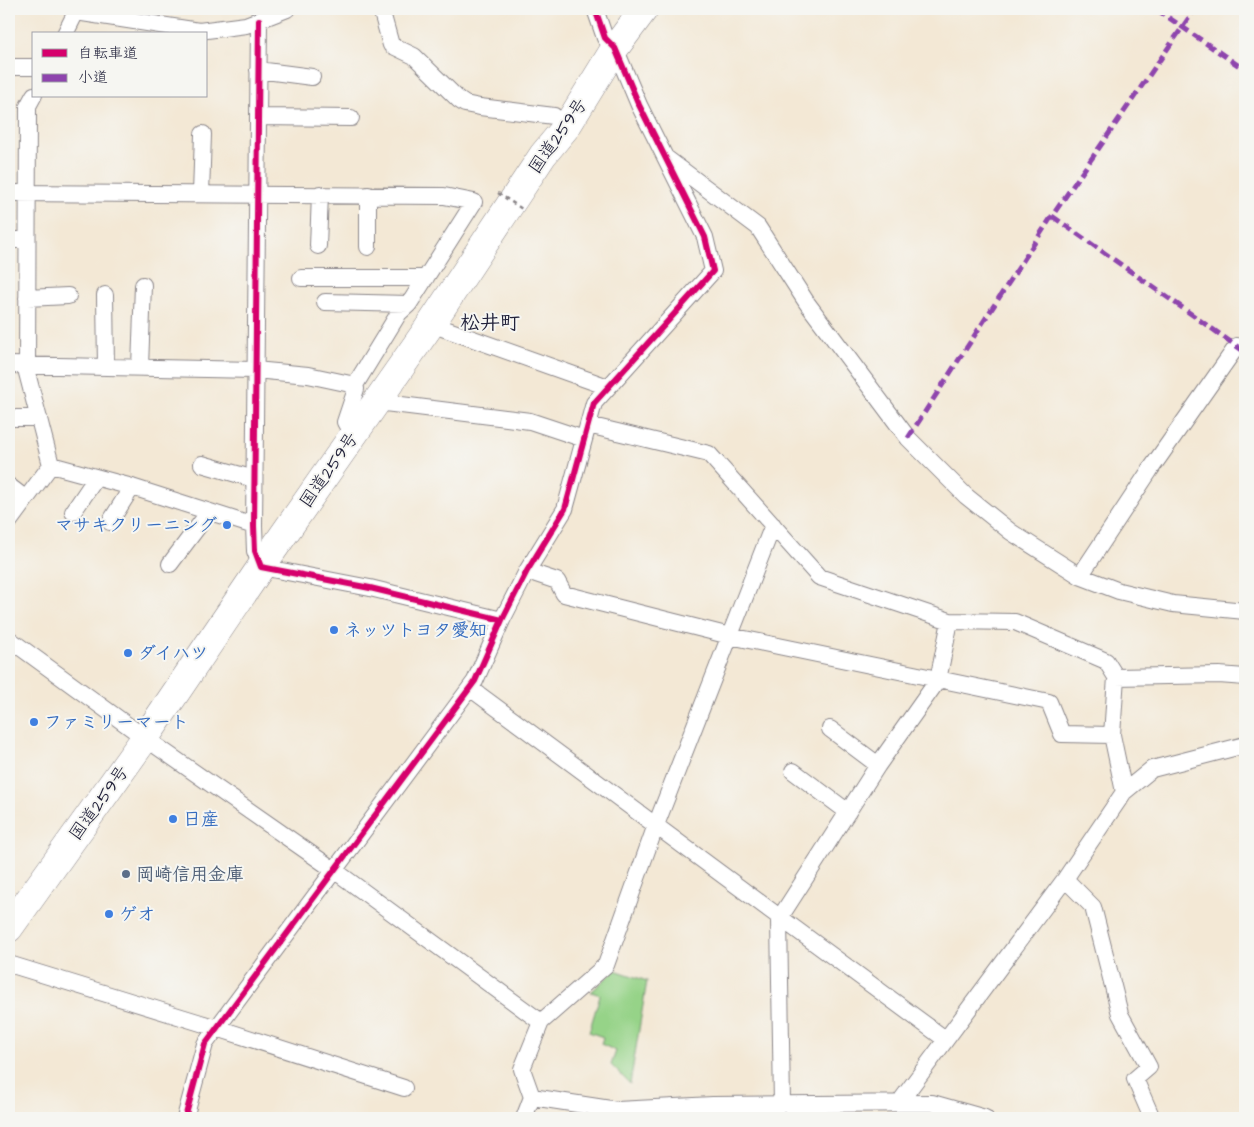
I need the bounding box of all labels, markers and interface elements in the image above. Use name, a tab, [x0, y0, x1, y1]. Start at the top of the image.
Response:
legend	[32, 32, 208, 98]
text: 自転車道	[78, 43, 138, 64]
text: 小道	[78, 67, 108, 88]
street label: 国道259号	[523, 93, 593, 179]
district label: 松井町	[460, 309, 520, 337]
street label: 国道259号	[294, 427, 364, 513]
place label: マサキクリーニング	[55, 513, 217, 538]
marker: マサキクリーニング	[221, 519, 233, 531]
place label: ネッツトヨタ愛知	[344, 618, 487, 643]
marker: ネッツトヨタ愛知	[328, 624, 340, 636]
place label: ダイハツ	[138, 641, 208, 666]
marker: ダイハツ	[122, 647, 134, 659]
place label: ファミリーマート	[44, 710, 189, 735]
marker: ファミリーマート	[28, 716, 40, 728]
street label: 国道259号	[63, 760, 135, 846]
place label: 日産	[183, 807, 219, 832]
marker: 日産	[167, 813, 179, 825]
place label: 岡崎信用金庫	[136, 862, 244, 887]
marker: 岡崎信用金庫	[120, 868, 132, 880]
place label: ゲオ	[119, 902, 155, 927]
marker: ゲオ	[103, 908, 115, 920]

